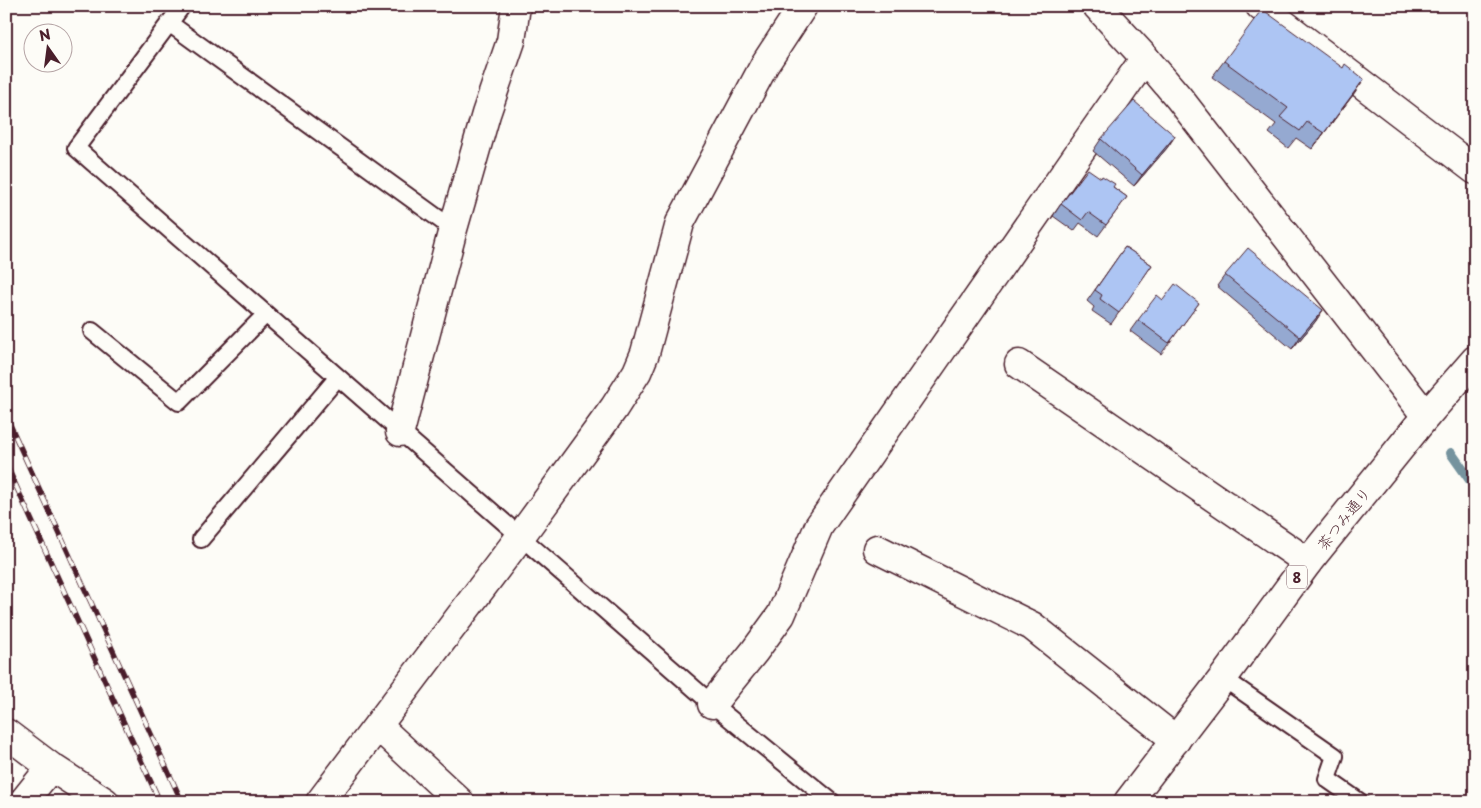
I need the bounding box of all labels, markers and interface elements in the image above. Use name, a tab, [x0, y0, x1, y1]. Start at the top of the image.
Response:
north arrow	[22, 22, 72, 72]
text: N	[37, 23, 53, 46]
street label: 茶つみ通り	[1310, 482, 1376, 554]
road number: 8	[1287, 566, 1307, 588]

